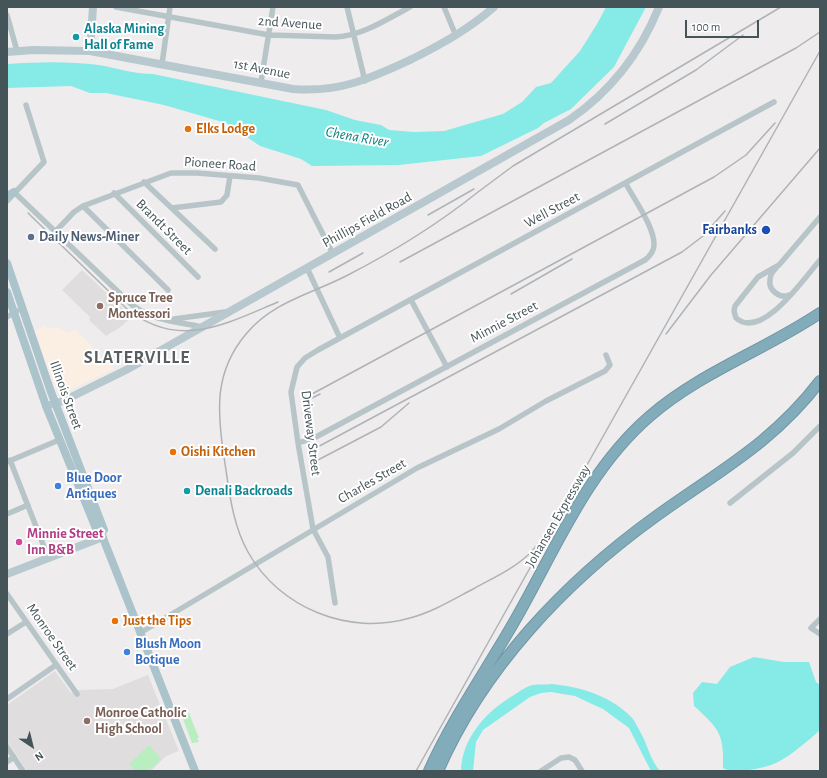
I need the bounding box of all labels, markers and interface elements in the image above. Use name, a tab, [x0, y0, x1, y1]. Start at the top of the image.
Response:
street label: 2nd Avenue	[258, 12, 322, 34]
scale bar	[687, 12, 761, 38]
place label: Alaska Mining Hall of Fame	[84, 21, 164, 54]
text: 100 m	[692, 21, 720, 33]
marker: Alaska Mining Hall of Fame	[71, 32, 81, 42]
street label: 1st Avenue	[232, 55, 292, 83]
place label: Elks Lodge	[196, 121, 255, 137]
water label: Chena River	[324, 123, 390, 151]
marker: Elks Lodge	[183, 124, 193, 134]
street label: Pioneer Road	[183, 153, 257, 175]
street label: Phillips Field Road	[319, 188, 415, 252]
street label: Well Street	[521, 188, 583, 232]
street label: Brandt Street	[132, 195, 196, 259]
place label: Fairbanks	[702, 222, 757, 238]
marker: Fairbanks	[760, 224, 772, 236]
place label: Daily News-Miner	[39, 229, 139, 245]
marker: Daily News-Miner	[26, 232, 36, 242]
place label: Spruce Tree Montessori	[108, 290, 173, 322]
street label: Minnie Street	[467, 297, 541, 347]
marker: Spruce Tree Montessori	[95, 301, 105, 311]
district label: SLATERVILLE	[84, 347, 190, 369]
street label: Illinois Street	[46, 358, 86, 432]
street label: Driveway Street	[297, 389, 325, 477]
place label: Oishi Kitchen	[181, 444, 256, 460]
marker: Oishi Kitchen	[168, 447, 178, 457]
street label: Charles Street	[335, 455, 409, 507]
street label: Johansen Expressway	[522, 462, 594, 570]
place label: Blue Door Antiques	[66, 470, 122, 502]
marker: Blue Door Antiques	[53, 481, 63, 491]
place label: Denali Backroads	[195, 483, 293, 499]
marker: Denali Backroads	[182, 486, 192, 496]
place label: Minnie Street Inn B&B	[27, 526, 103, 558]
marker: Minnie Street Inn B&B	[14, 537, 24, 547]
street label: Monroe Street	[23, 600, 81, 674]
place label: Just the Tips	[123, 613, 191, 629]
marker: Just the Tips	[110, 616, 120, 626]
place label: Blush Moon Botique	[135, 636, 201, 668]
marker: Blush Moon Botique	[122, 647, 132, 657]
place label: Monroe Catholic High School	[95, 705, 186, 738]
marker: Monroe Catholic High School	[82, 716, 92, 726]
north arrow	[12, 726, 52, 766]
text: N	[33, 750, 45, 763]

